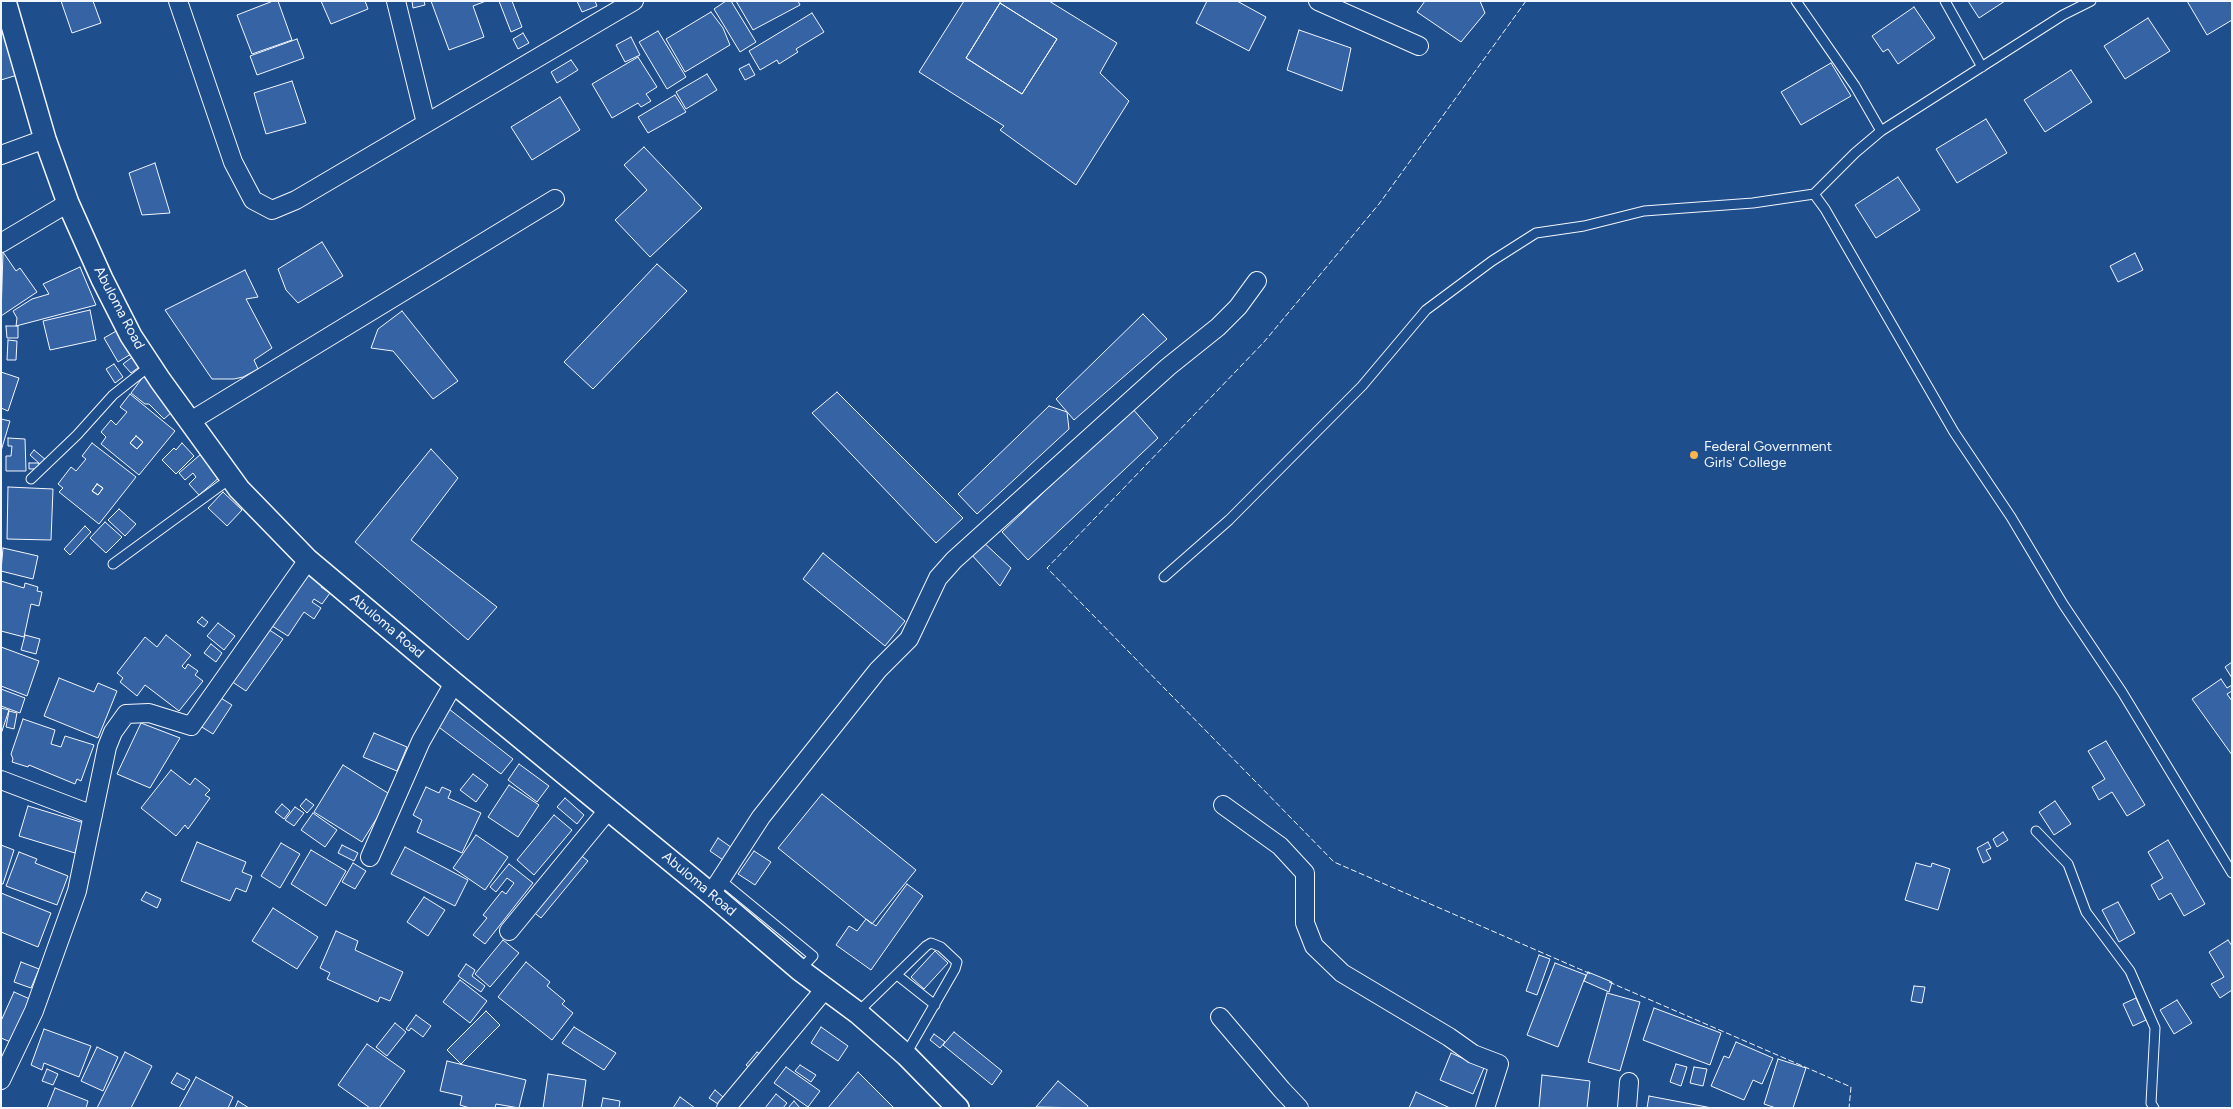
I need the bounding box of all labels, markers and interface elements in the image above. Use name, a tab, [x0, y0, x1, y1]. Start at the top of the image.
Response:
street label: Abuloma Road	[90, 264, 148, 352]
place label: Federal Government Girls' College	[1704, 439, 1832, 472]
marker: Federal Government Girls' College	[1688, 449, 1700, 461]
street label: Abuloma Road	[347, 590, 427, 662]
street label: Abuloma Road	[659, 848, 739, 920]

